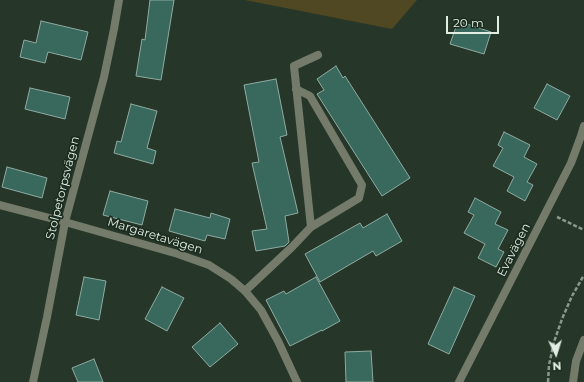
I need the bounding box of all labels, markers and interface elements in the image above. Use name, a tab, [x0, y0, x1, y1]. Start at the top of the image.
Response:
scale bar	[448, 8, 501, 34]
text: 20 m	[453, 15, 484, 30]
street label: Stolpetorpsvägen	[43, 135, 83, 241]
street label: Margaretavägen	[106, 215, 204, 257]
street label: Evavägen	[494, 221, 534, 279]
north arrow	[536, 334, 576, 374]
text: N	[552, 359, 562, 373]

